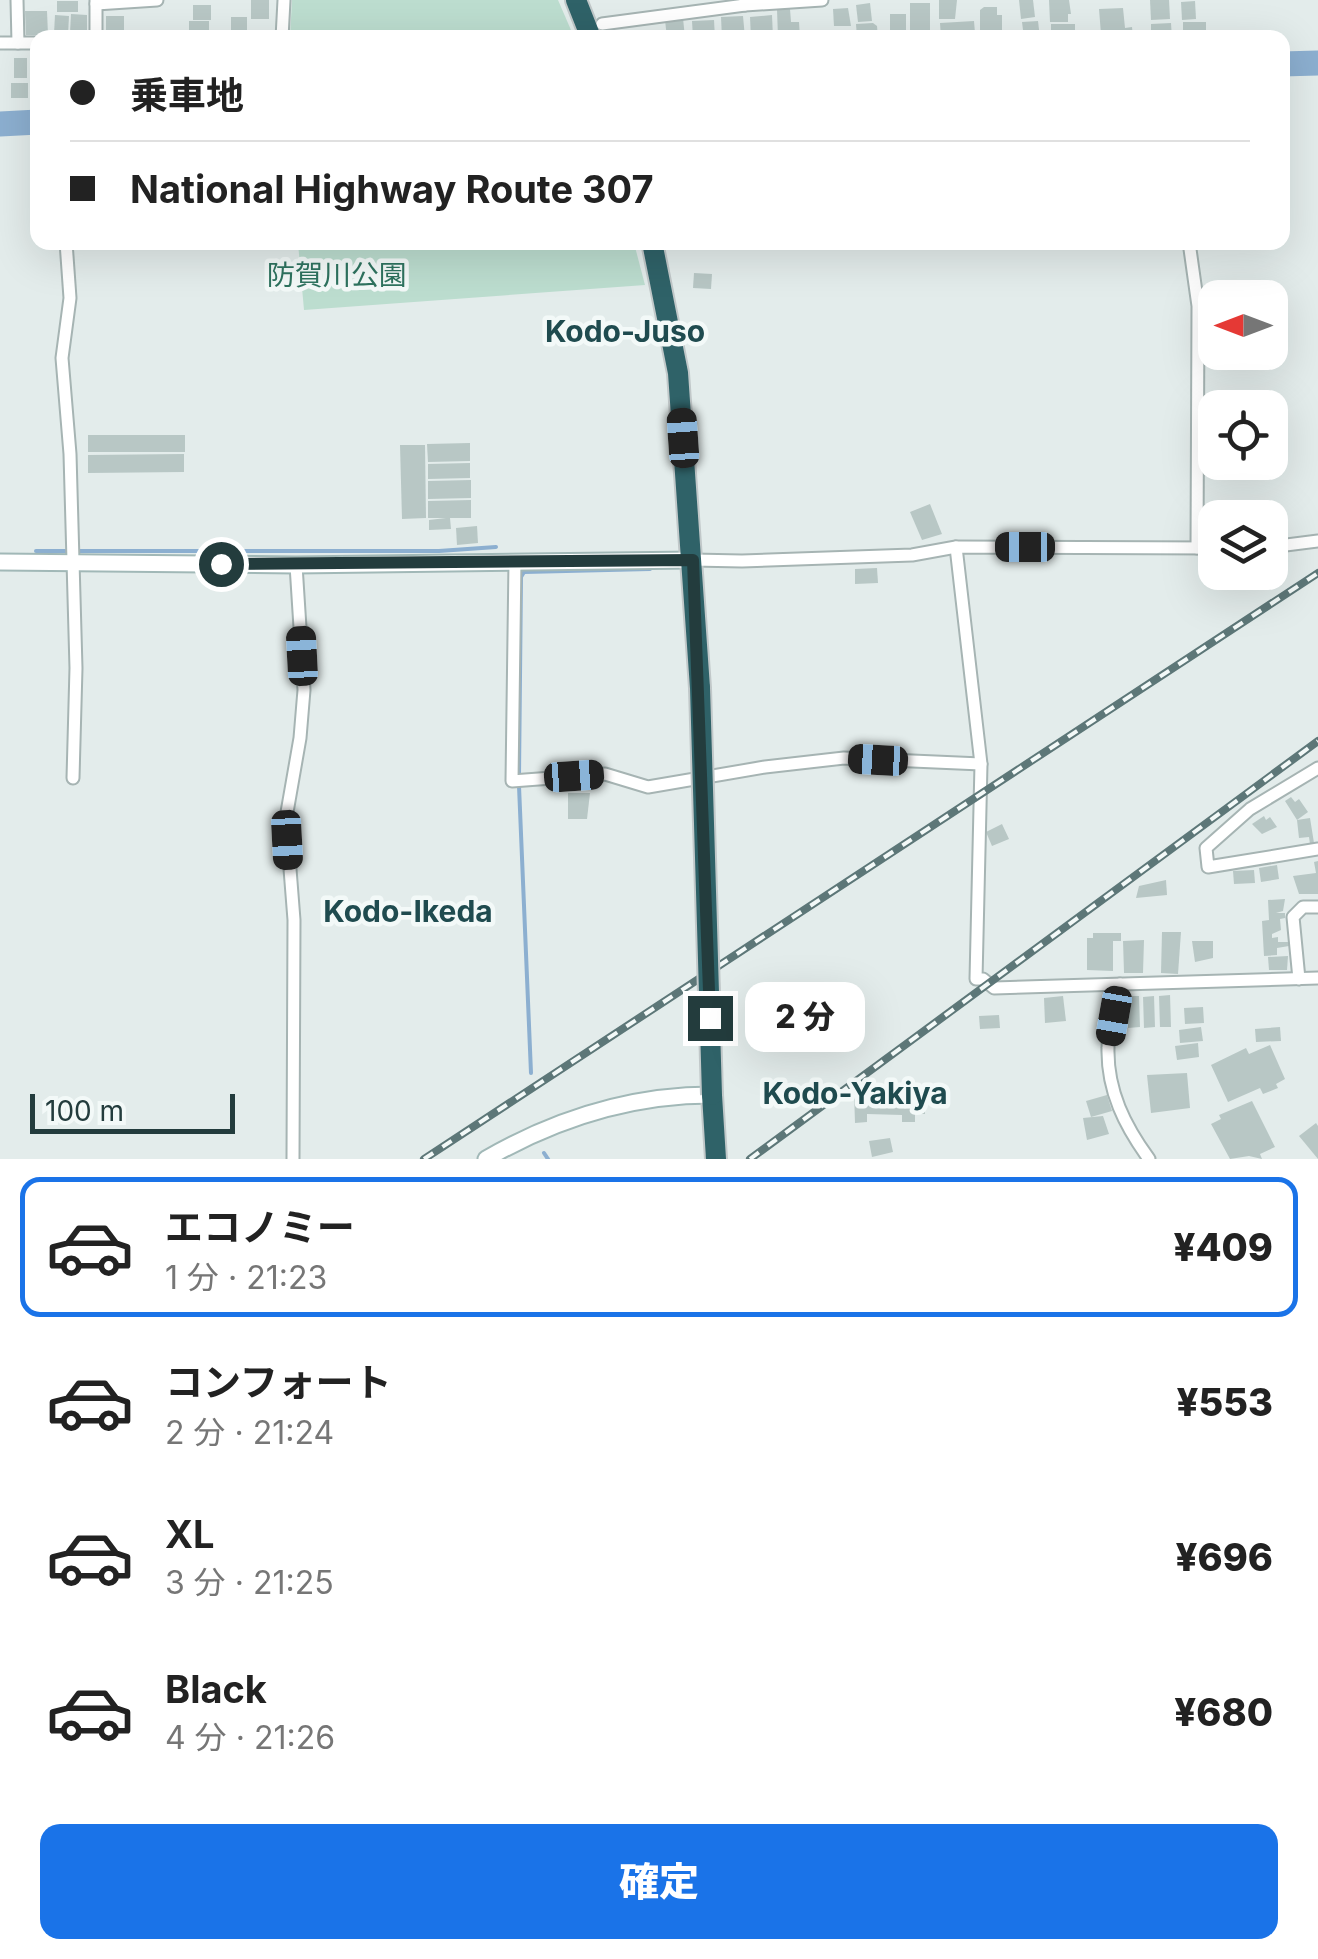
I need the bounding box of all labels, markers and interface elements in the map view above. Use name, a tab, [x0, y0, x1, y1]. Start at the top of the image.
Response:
text: 乗車地	[130, 72, 244, 118]
text: National Highway Route 307	[130, 166, 654, 212]
park label: 防賀川公園	[267, 258, 407, 292]
north arrow	[1198, 280, 1288, 370]
map controls	[1198, 280, 1288, 590]
district label: Kodo-Juso	[545, 313, 705, 349]
button: locate	[1198, 390, 1288, 480]
car	[666, 407, 700, 469]
button: layers	[1198, 500, 1288, 590]
car	[995, 532, 1055, 562]
route start	[199, 542, 244, 587]
car	[285, 625, 319, 687]
car	[847, 743, 909, 777]
car	[543, 759, 605, 793]
car	[270, 809, 304, 871]
district label: Kodo-Ikeda	[323, 893, 493, 929]
callout: 2 分	[745, 983, 865, 1053]
car	[1094, 984, 1134, 1048]
route end	[688, 996, 733, 1041]
text: 2 分	[775, 997, 835, 1036]
district label: Kodo-Yakiya	[762, 1075, 948, 1111]
scale bar	[30, 1089, 235, 1134]
text: 100 m	[45, 1094, 124, 1128]
icon: car	[45, 1202, 135, 1292]
text: エコノミー	[165, 1204, 355, 1250]
text: ¥409	[1173, 1224, 1273, 1270]
text: 1 分 · 21:23	[165, 1258, 327, 1297]
icon: car	[45, 1357, 135, 1447]
text: コンフォート	[165, 1359, 392, 1405]
text: ¥553	[1177, 1379, 1273, 1425]
text: 2 分 · 21:24	[165, 1413, 334, 1452]
text: XL	[165, 1511, 215, 1557]
icon: car	[45, 1512, 135, 1602]
text: ¥696	[1176, 1534, 1273, 1580]
text: 3 分 · 21:25	[165, 1563, 334, 1602]
text: Black	[165, 1666, 267, 1712]
icon: car	[45, 1667, 135, 1757]
text: ¥680	[1174, 1689, 1273, 1735]
text: 4 分 · 21:26	[165, 1718, 335, 1757]
button: 確定	[40, 1824, 1278, 1939]

